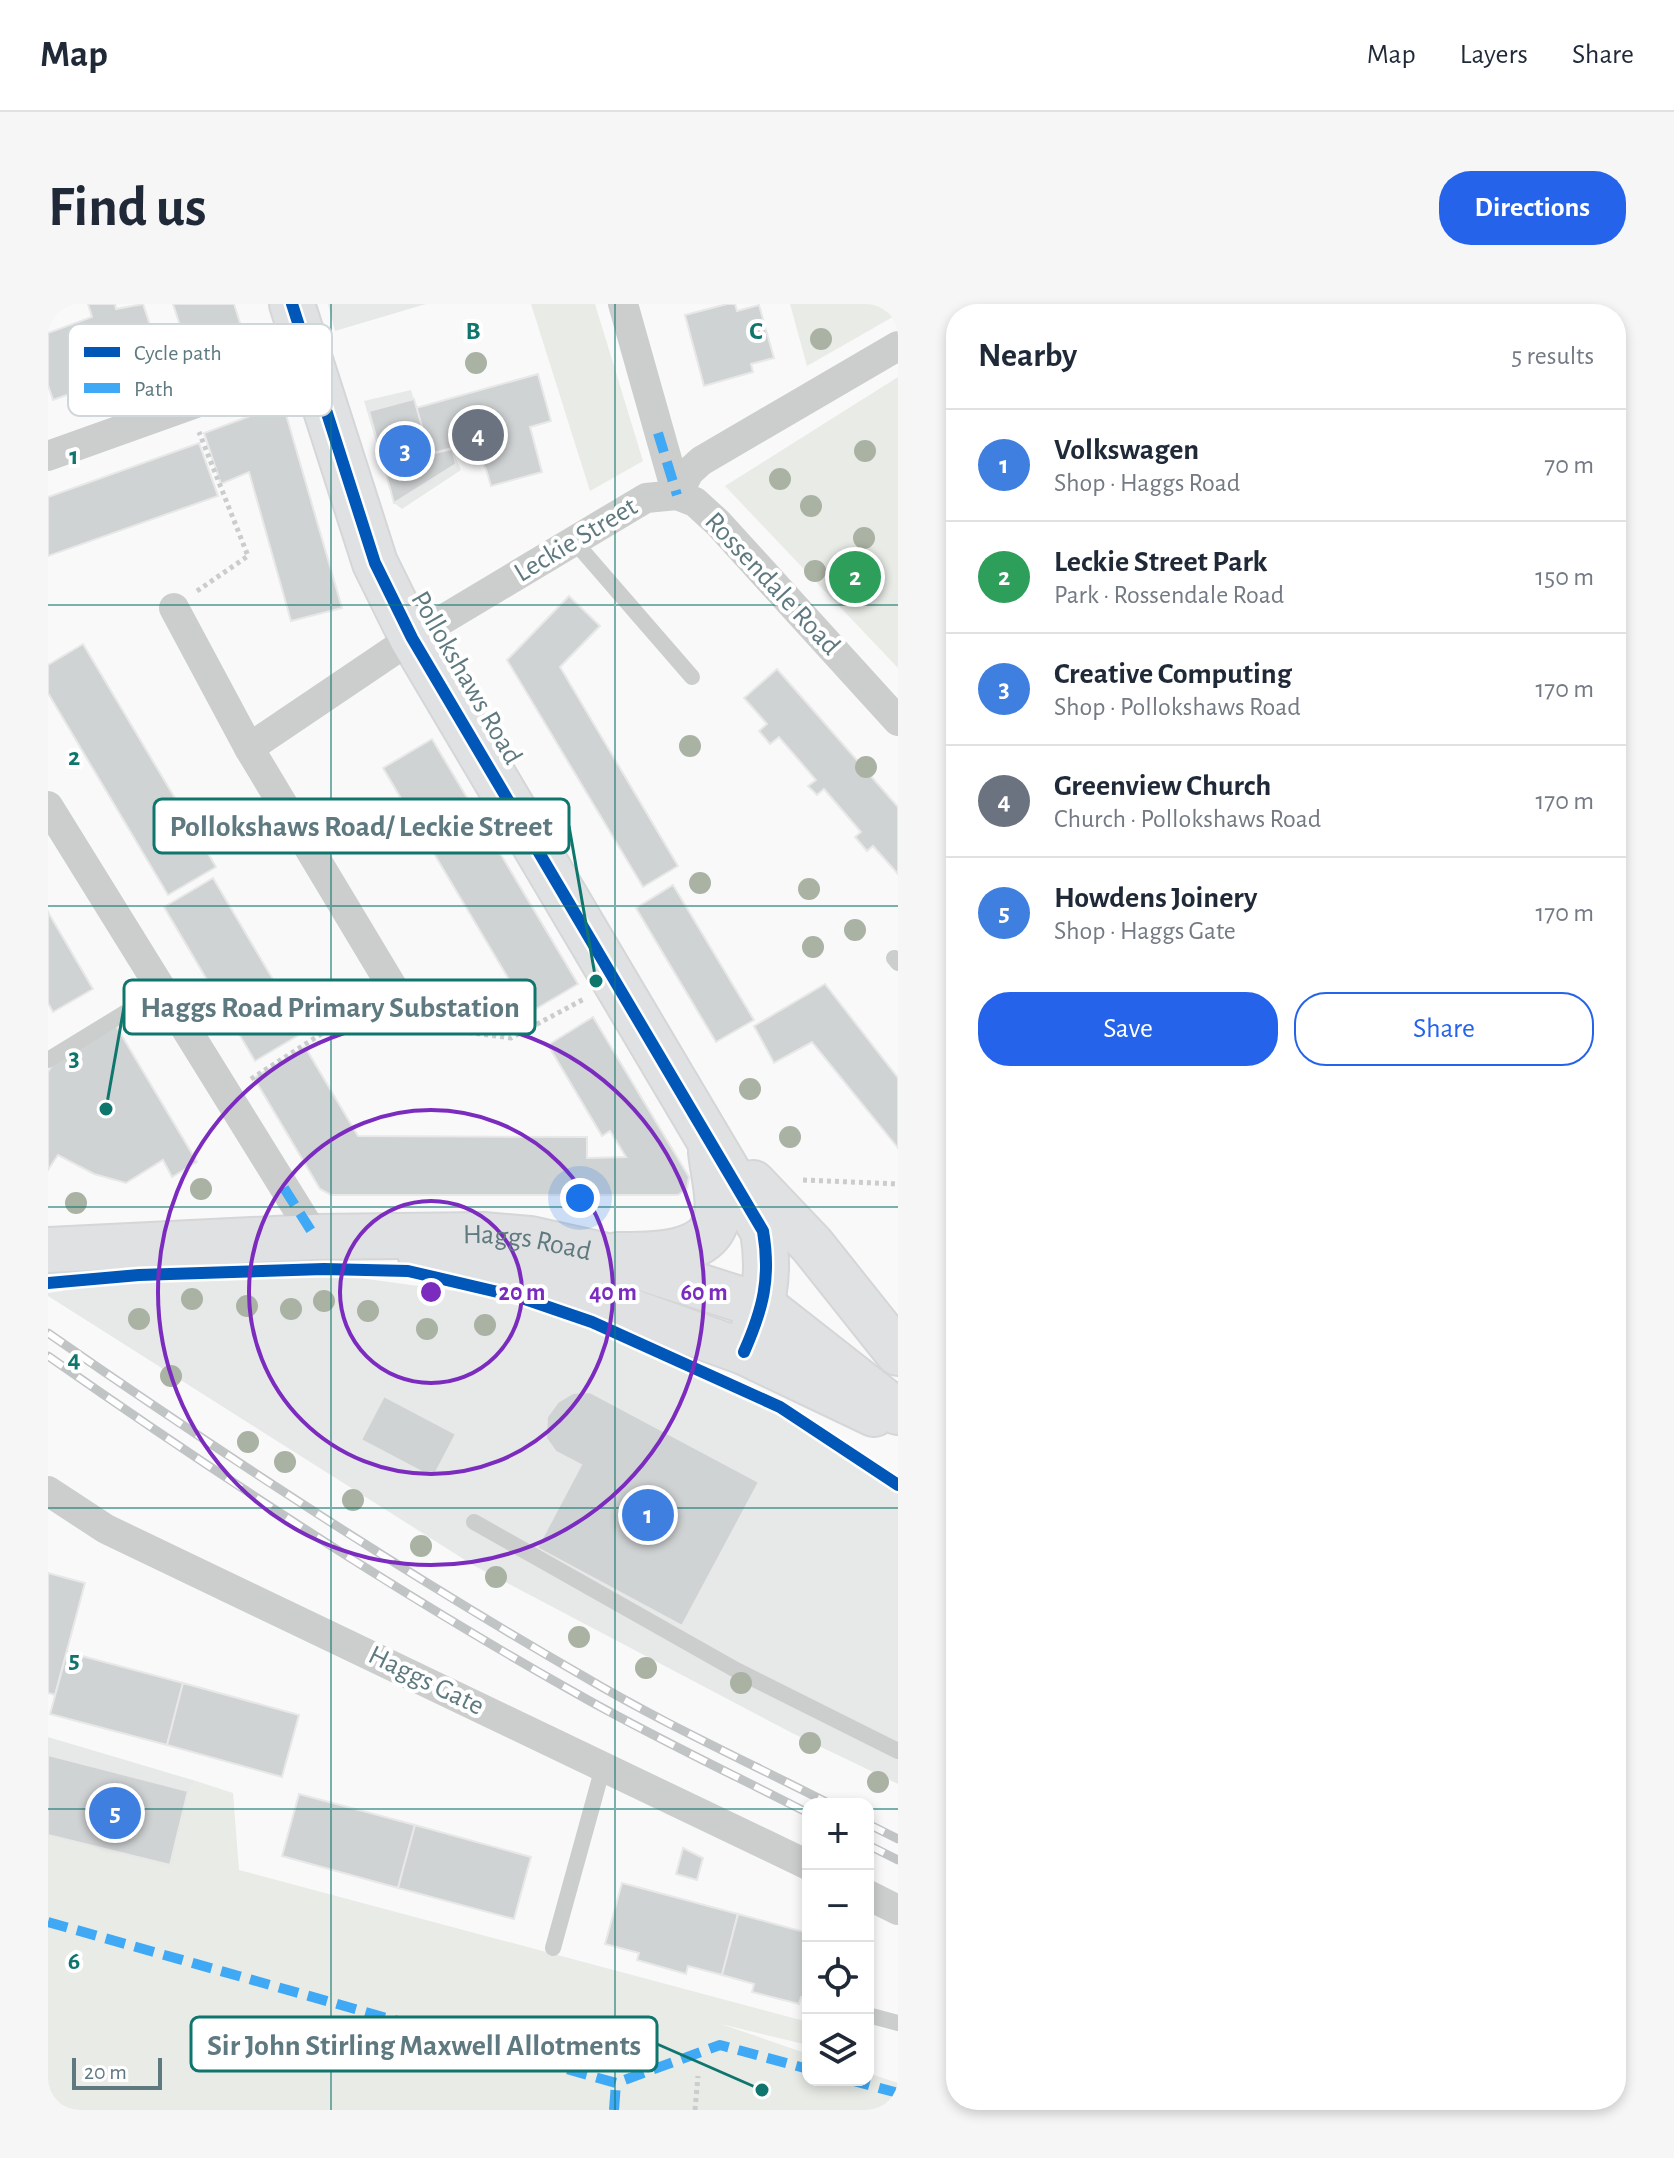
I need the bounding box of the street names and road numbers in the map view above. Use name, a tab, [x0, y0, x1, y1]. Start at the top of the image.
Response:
street label: Leckie Street	[510, 492, 642, 588]
street label: Rossendale Road	[699, 507, 845, 661]
street label: Pollokshaws Road	[405, 587, 527, 769]
street label: Haggs Road	[463, 1221, 594, 1266]
street label: Haggs Gate	[364, 1641, 488, 1721]

